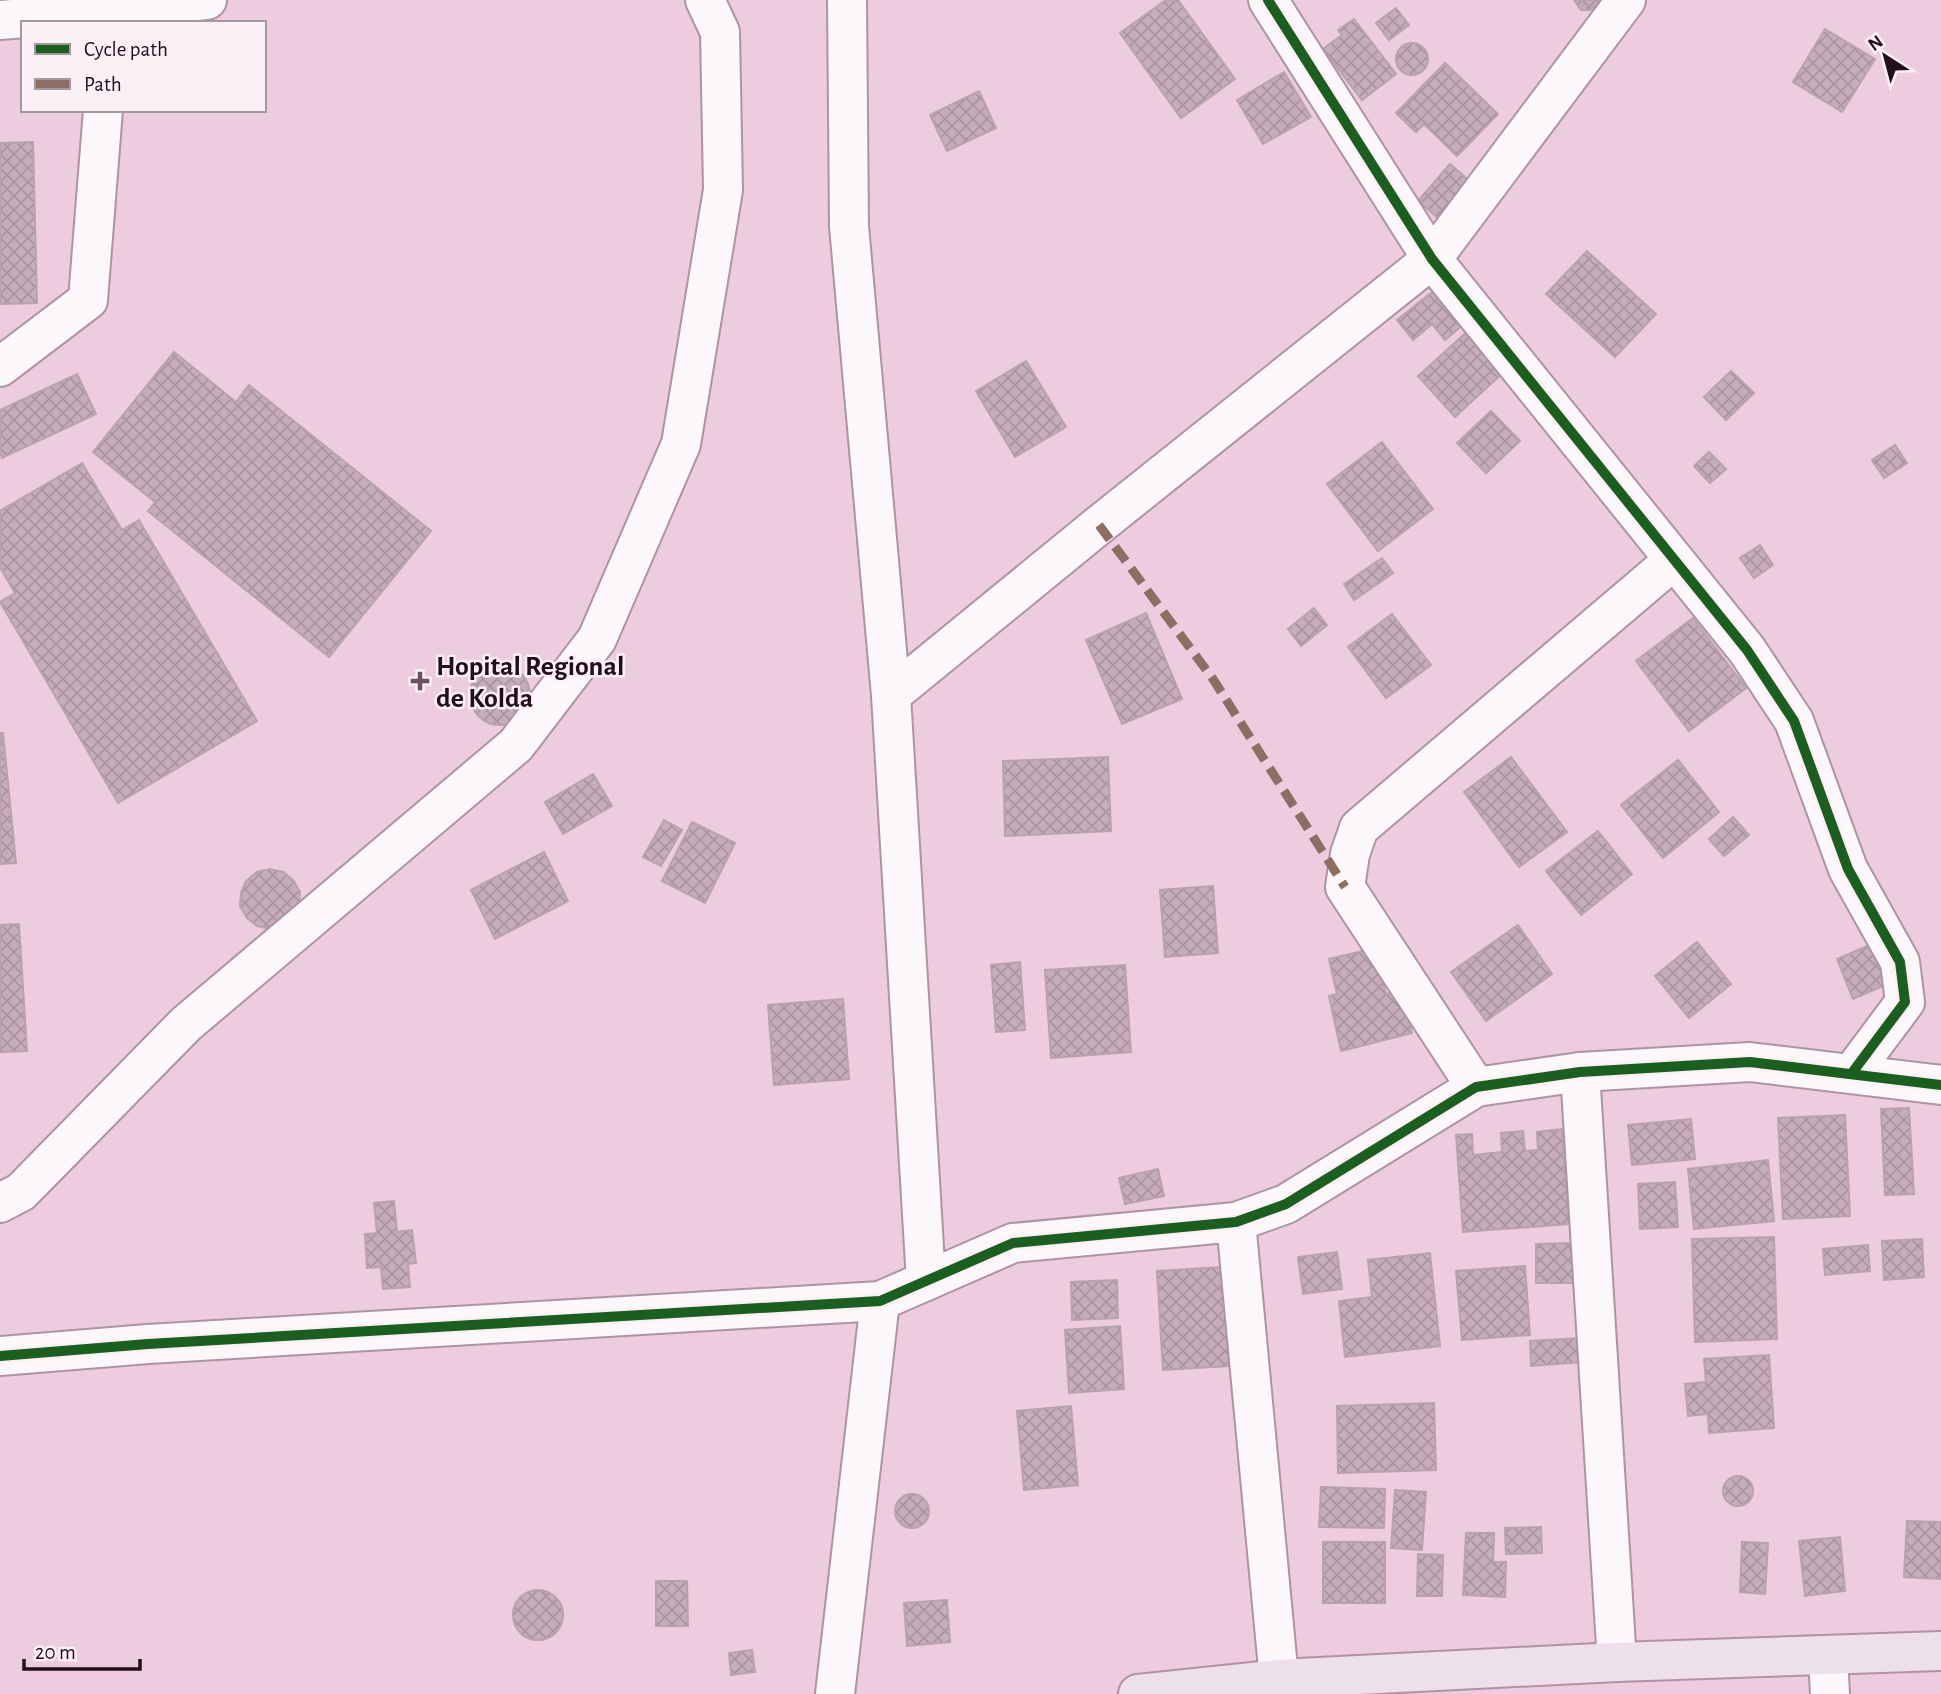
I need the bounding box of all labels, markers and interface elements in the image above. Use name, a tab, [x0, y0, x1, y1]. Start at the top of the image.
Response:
legend	[21, 21, 266, 112]
north arrow	[1850, 21, 1920, 91]
text: N	[1865, 32, 1887, 55]
text: Cycle path	[84, 39, 168, 60]
text: Path	[84, 74, 122, 95]
place label: Hopital Regional de Kolda	[436, 653, 624, 713]
marker: Hopital Regional de Kolda	[410, 671, 430, 691]
scale bar	[24, 1628, 140, 1672]
text: 20 m	[35, 1642, 76, 1663]

